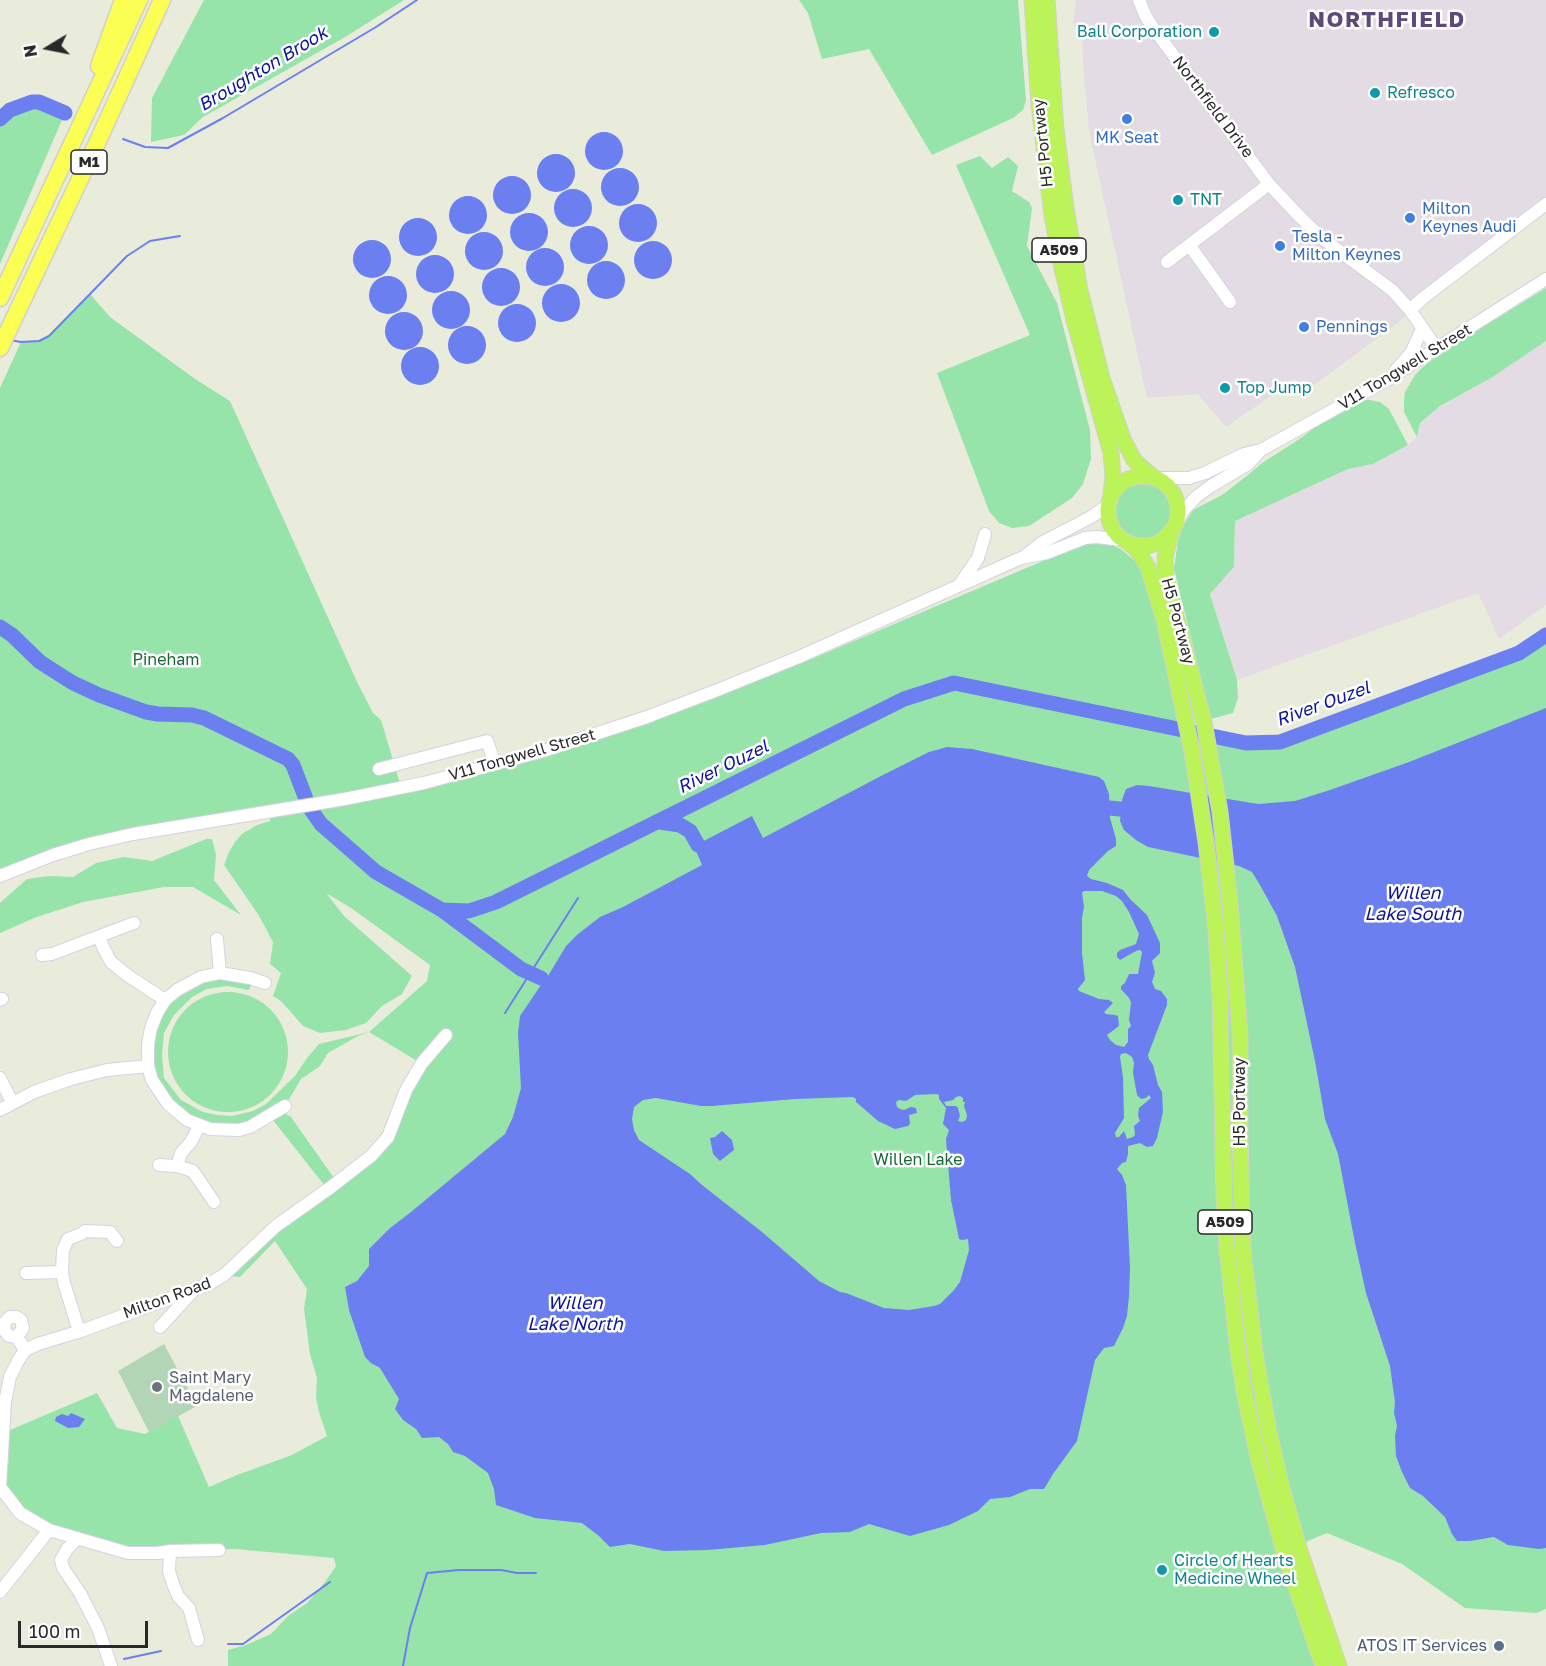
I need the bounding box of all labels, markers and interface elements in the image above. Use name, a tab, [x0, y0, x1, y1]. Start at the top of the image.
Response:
district label: NORTHFIELD	[1308, 7, 1466, 33]
north arrow	[18, 18, 78, 78]
water label: Broughton Brook	[195, 22, 331, 116]
place label: Ball Corporation	[1077, 22, 1202, 42]
marker: Ball Corporation	[1207, 25, 1221, 39]
text: N	[19, 43, 41, 59]
street label: Northfield Drive	[1168, 52, 1258, 162]
place label: Refresco	[1387, 83, 1455, 103]
marker: Refresco	[1368, 86, 1382, 100]
street label: H5 Portway	[1029, 98, 1057, 188]
marker: MK Seat	[1120, 112, 1134, 126]
place label: MK Seat	[1095, 128, 1159, 148]
road number: M1	[71, 150, 107, 174]
place label: TNT	[1190, 190, 1222, 210]
marker: TNT	[1171, 193, 1185, 207]
place label: Milton Keynes Audi	[1422, 199, 1516, 237]
marker: Milton Keynes Audi	[1403, 211, 1417, 225]
place label: Tesla - Milton Keynes	[1292, 227, 1401, 265]
road number: A509	[1032, 238, 1086, 262]
marker: Tesla - Milton Keynes	[1273, 239, 1287, 253]
place label: Pennings	[1316, 317, 1388, 337]
marker: Pennings	[1297, 320, 1311, 334]
street label: V11 Tongwell Street	[1335, 320, 1475, 414]
place label: Top Jump	[1237, 378, 1311, 398]
marker: Top Jump	[1218, 381, 1232, 395]
street label: H5 Portway	[1157, 576, 1199, 666]
park label: Pineham	[133, 650, 199, 670]
water label: River Ouzel	[1273, 677, 1373, 731]
street label: V11 Tongwell Street	[446, 725, 598, 785]
water label: River Ouzel	[674, 736, 772, 798]
water label: Willen Lake South	[1365, 882, 1461, 924]
street label: H5 Portway	[1230, 1058, 1250, 1146]
park label: Willen Lake	[873, 1150, 963, 1170]
road number: A509	[1198, 1210, 1252, 1234]
street label: Milton Road	[121, 1273, 213, 1323]
water label: Willen Lake North	[527, 1292, 623, 1334]
place label: Saint Mary Magdalene	[169, 1368, 254, 1406]
marker: Saint Mary Magdalene	[150, 1380, 164, 1394]
place label: Circle of Hearts Medicine Wheel	[1174, 1551, 1296, 1589]
marker: Circle of Hearts Medicine Wheel	[1155, 1563, 1169, 1577]
scale bar	[21, 1609, 152, 1647]
text: 100 m	[29, 1620, 80, 1642]
place label: ATOS IT Services	[1357, 1636, 1487, 1656]
marker: ATOS IT Services	[1492, 1639, 1506, 1653]

